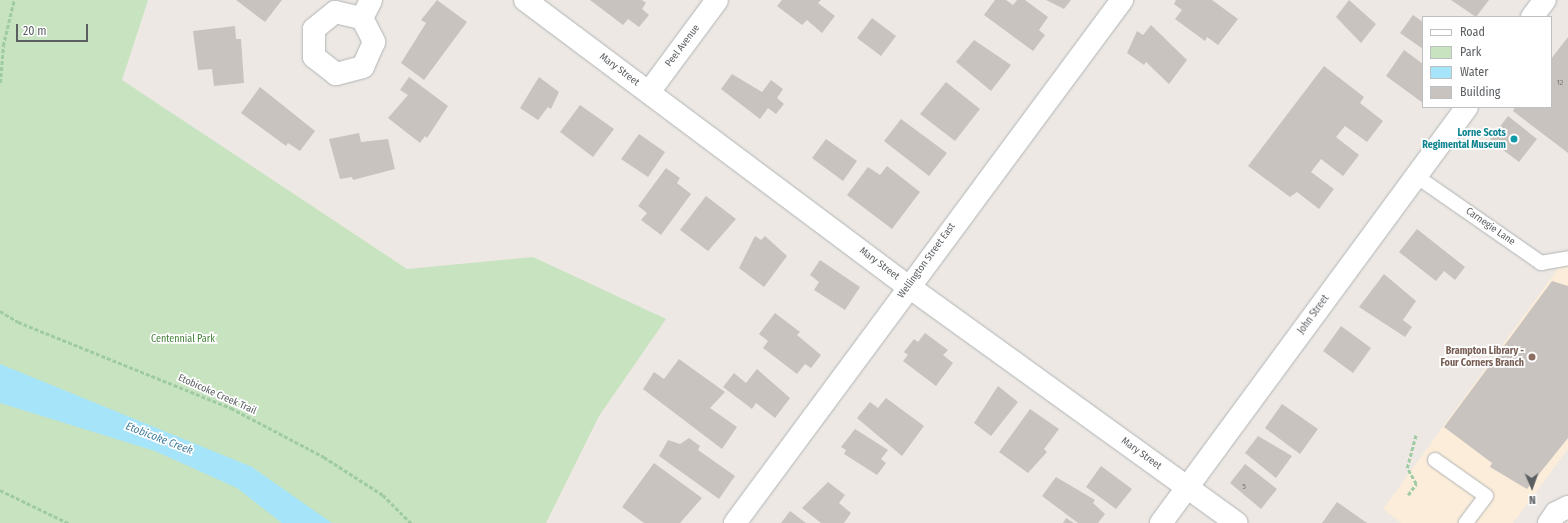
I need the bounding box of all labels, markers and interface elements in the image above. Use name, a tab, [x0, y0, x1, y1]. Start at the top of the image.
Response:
scale bar	[18, 16, 90, 42]
legend	[1422, 16, 1552, 108]
street label: Peel Avenue	[663, 22, 703, 70]
text: 20 m	[23, 24, 47, 38]
text: Road	[1460, 25, 1485, 39]
text: Park	[1460, 45, 1481, 59]
street label: Mary Street	[597, 51, 641, 89]
text: Water	[1460, 65, 1488, 79]
house number: 12	[1557, 78, 1563, 88]
text: Building	[1460, 85, 1500, 99]
place label: Lorne Scots Regimental Museum	[1422, 127, 1506, 150]
marker: Lorne Scots Regimental Museum	[1509, 134, 1519, 144]
street label: Carnegie Lane	[1463, 206, 1517, 248]
street label: Wellington Street East	[896, 221, 958, 301]
street label: Mary Street	[857, 245, 901, 283]
street label: John Street	[1296, 293, 1332, 337]
park label: Centennial Park	[151, 334, 215, 346]
place label: Brampton Library - Four Corners Branch	[1441, 345, 1524, 368]
marker: Brampton Library - Four Corners Branch	[1527, 352, 1537, 362]
street label: Etobicoke Creek Trail	[176, 372, 258, 418]
water label: Etobicoke Creek	[124, 420, 194, 458]
street label: Mary Street	[1119, 435, 1163, 473]
north arrow	[1512, 467, 1552, 507]
house number: 5	[1242, 482, 1246, 492]
text: N	[1529, 493, 1536, 506]

